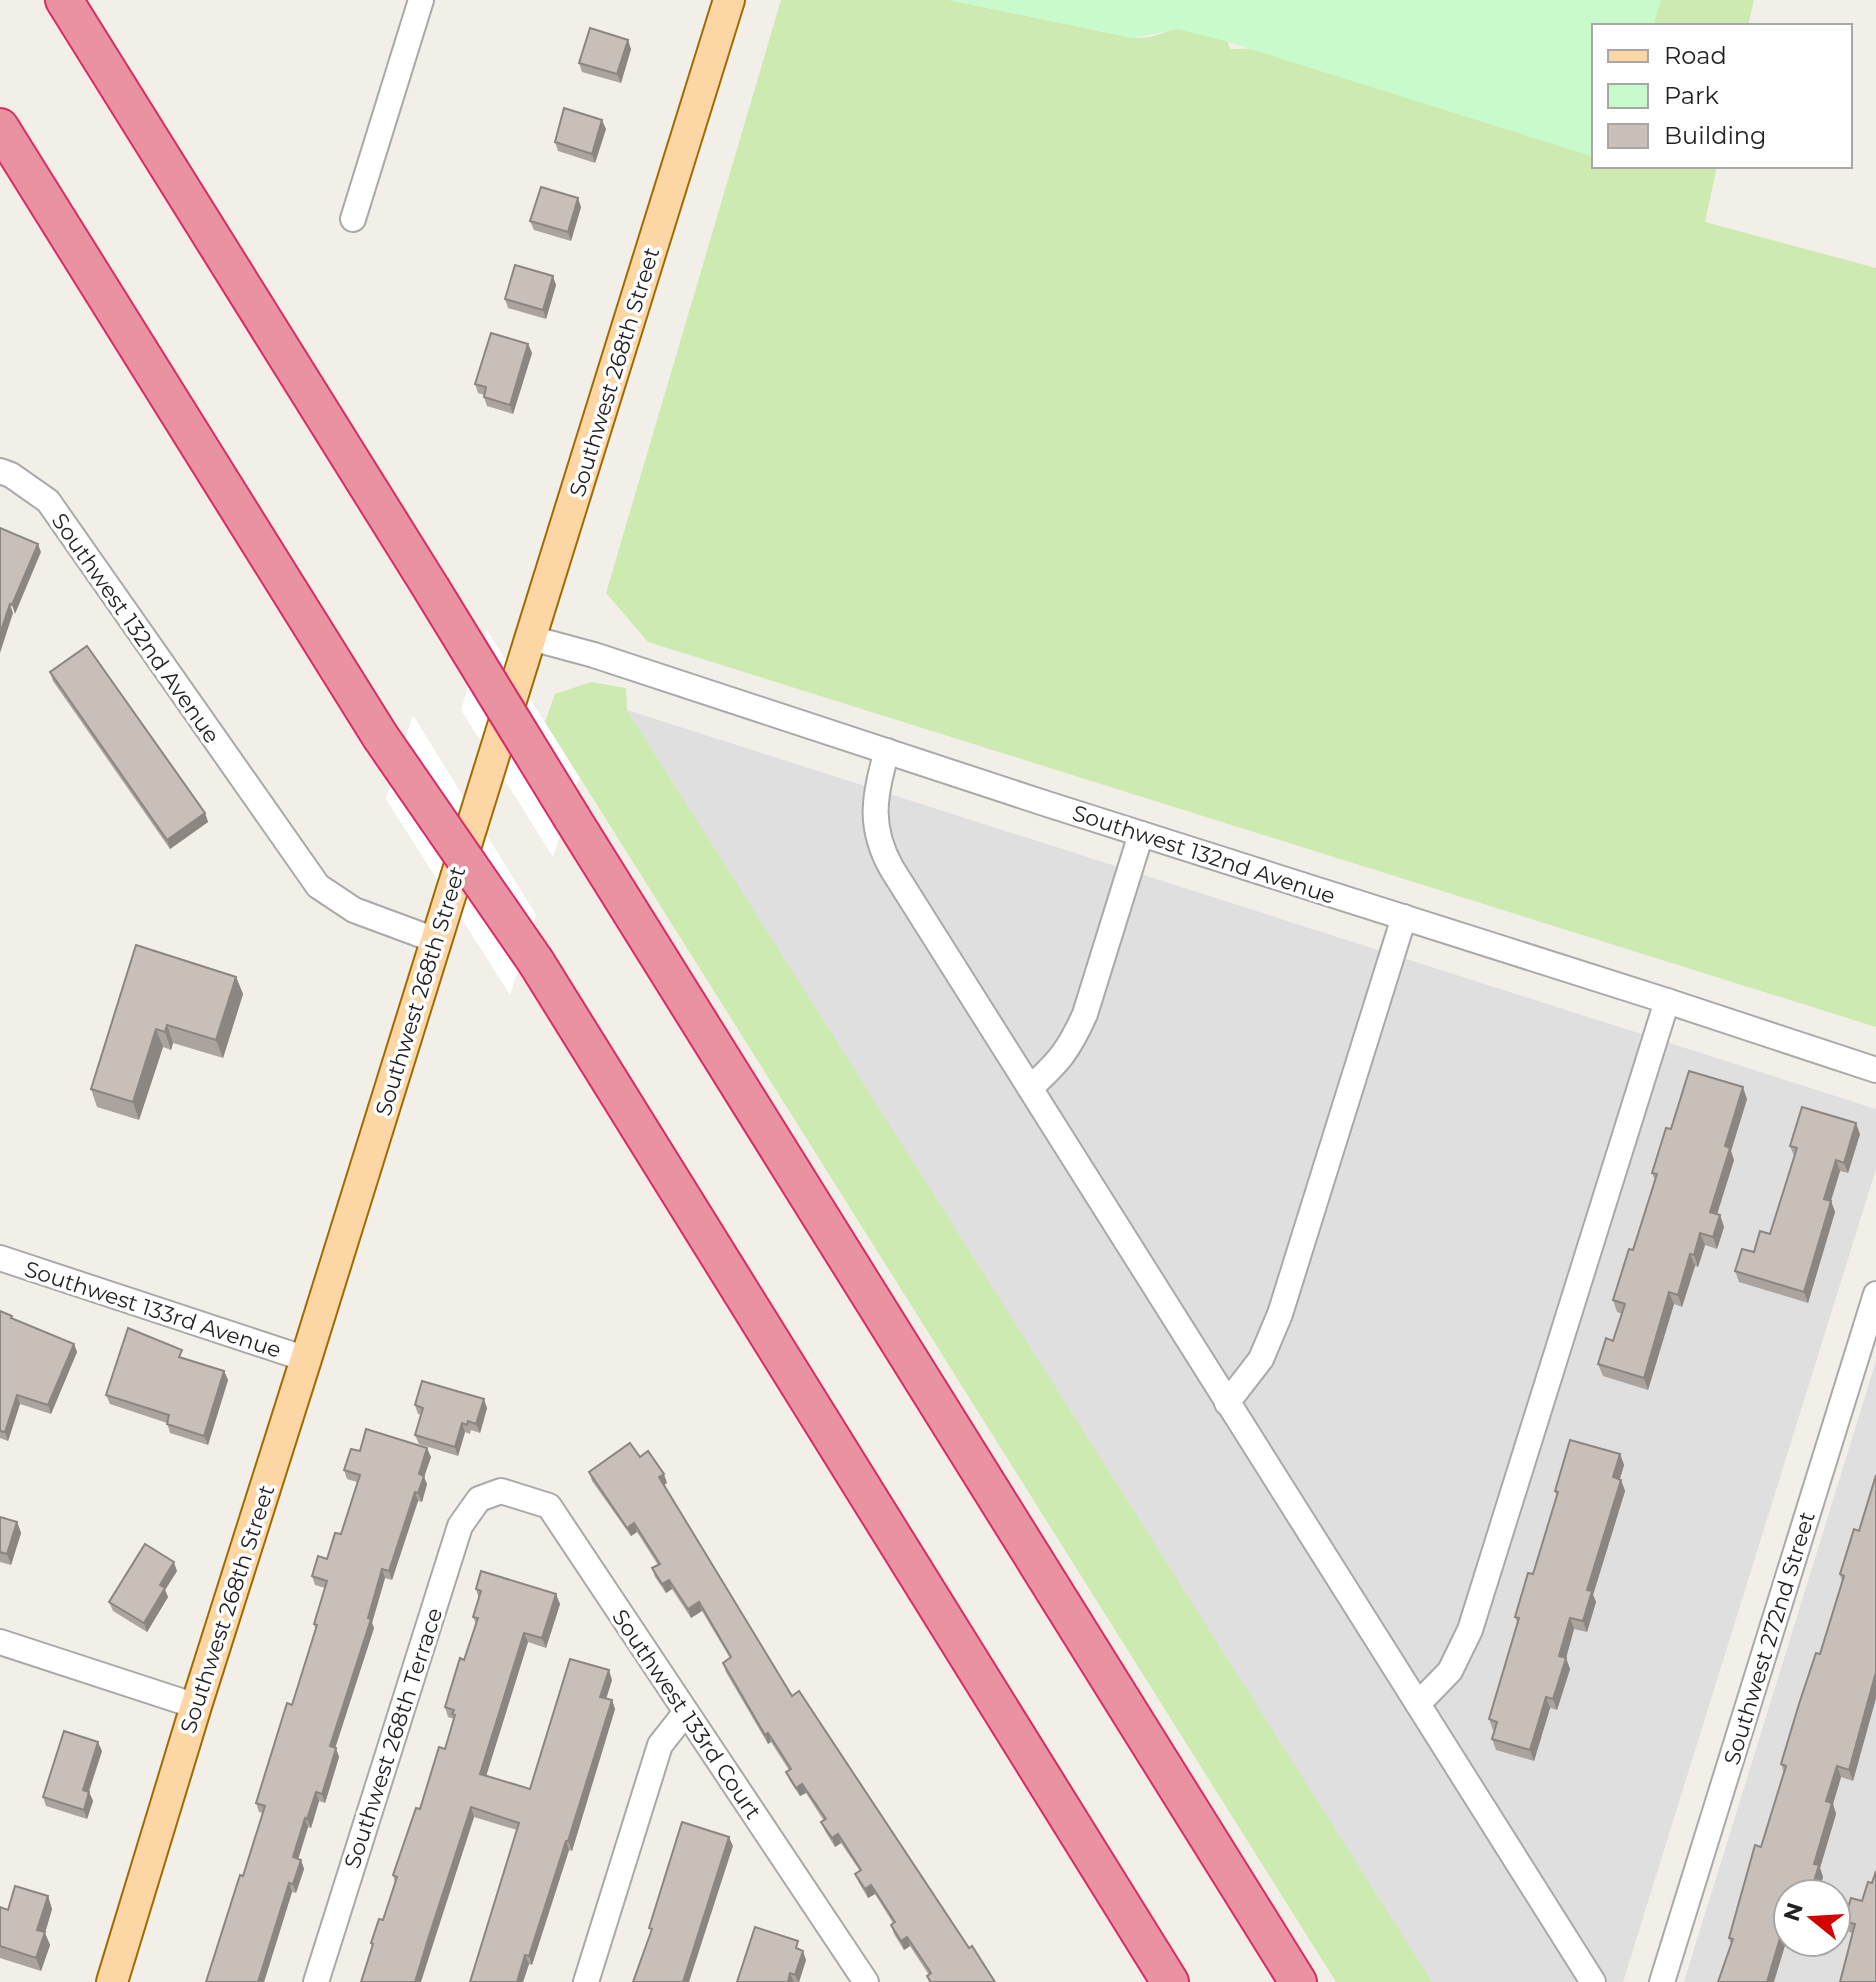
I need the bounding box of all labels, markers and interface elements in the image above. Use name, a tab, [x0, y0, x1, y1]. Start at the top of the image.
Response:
legend	[1592, 24, 1852, 168]
text: Road	[1664, 41, 1727, 70]
text: Park	[1664, 81, 1719, 110]
text: Building	[1664, 121, 1767, 150]
street label: Southwest 268th Street	[564, 244, 665, 500]
street label: Southwest 132nd Avenue	[46, 508, 225, 749]
street label: Southwest 132nd Avenue	[1069, 799, 1339, 910]
street label: Southwest 268th Street	[370, 863, 471, 1119]
street label: Southwest 133rd Avenue	[21, 1255, 285, 1364]
street label: Southwest 268th Street	[175, 1482, 280, 1737]
street label: Southwest 272nd Street	[1718, 1508, 1821, 1768]
street label: Southwest 268th Terrace	[339, 1604, 448, 1872]
street label: Southwest 133rd Court	[606, 1604, 767, 1824]
north arrow	[1772, 1878, 1852, 1958]
text: N	[1778, 1899, 1809, 1925]

